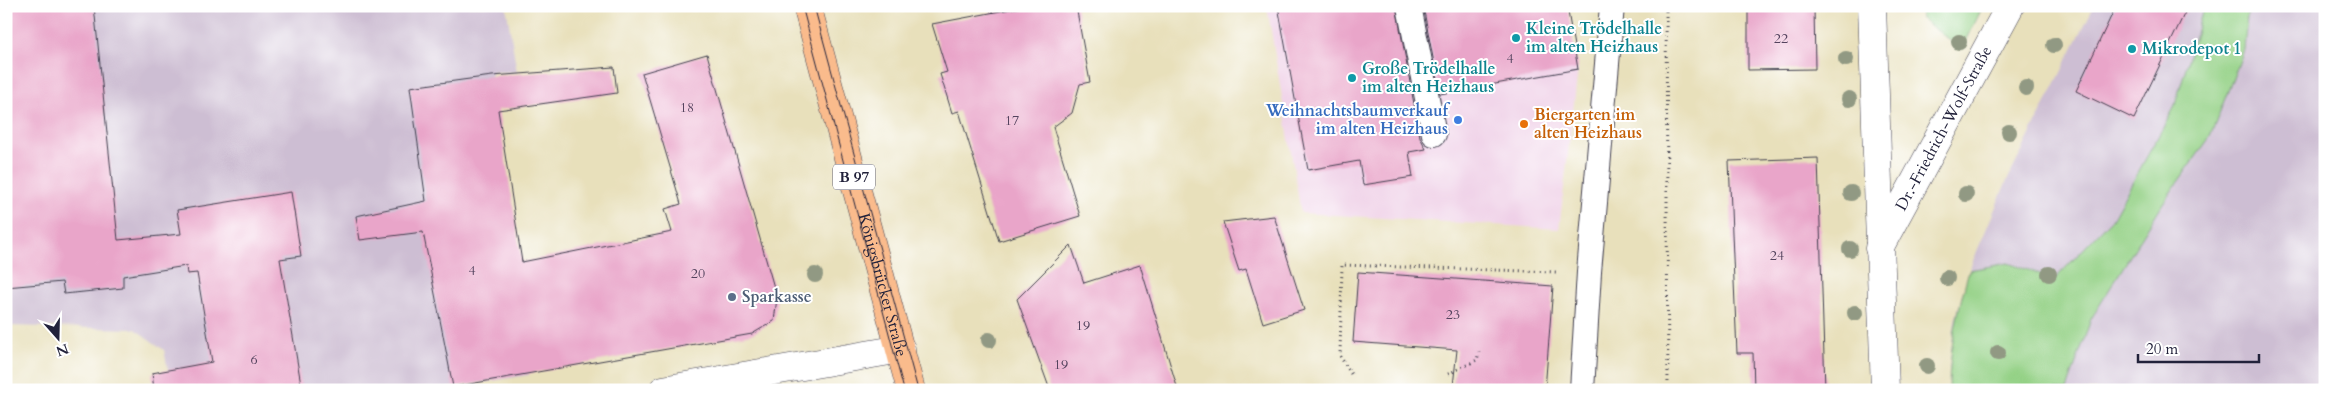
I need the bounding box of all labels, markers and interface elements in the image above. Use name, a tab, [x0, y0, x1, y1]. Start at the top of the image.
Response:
place label: Kleine Trödelhalle im alten Heizhaus	[1526, 18, 1662, 58]
house number: 22	[1774, 29, 1788, 48]
marker: Kleine Trödelhalle im alten Heizhaus	[1510, 32, 1522, 44]
place label: Mikrodepot 1	[2142, 38, 2242, 60]
street label: Dr.-Friedrich-Wolf-Straße	[1890, 42, 1997, 215]
marker: Mikrodepot 1	[2126, 43, 2138, 55]
house number: 4	[1506, 49, 1514, 68]
place label: Große Trödelhalle im alten Heizhaus	[1362, 58, 1496, 98]
marker: Große Trödelhalle im alten Heizhaus	[1346, 72, 1358, 84]
house number: 18	[680, 98, 694, 117]
place label: Weihnachtsbaumverkauf im alten Heizhaus	[1265, 100, 1451, 140]
place label: Biergarten im alten Heizhaus	[1534, 104, 1642, 144]
house number: 17	[1005, 111, 1019, 130]
marker: Weihnachtsbaumverkauf im alten Heizhaus	[1452, 114, 1464, 126]
marker: Biergarten im alten Heizhaus	[1518, 118, 1530, 130]
road number: B 97	[833, 164, 875, 190]
street label: Königsbrücker Straße	[853, 211, 912, 359]
house number: 24	[1770, 246, 1784, 265]
house number: 4	[468, 261, 476, 280]
house number: 20	[691, 264, 705, 283]
place label: Sparkasse	[742, 286, 812, 308]
marker: Sparkasse	[726, 291, 738, 303]
house number: 23	[1446, 305, 1460, 324]
north arrow	[32, 314, 82, 364]
house number: 19	[1076, 316, 1090, 335]
scale bar	[2138, 331, 2260, 363]
text: N	[53, 339, 71, 361]
text: 20 m	[2146, 339, 2178, 359]
house number: 6	[250, 350, 258, 369]
house number: 19	[1054, 355, 1068, 374]

